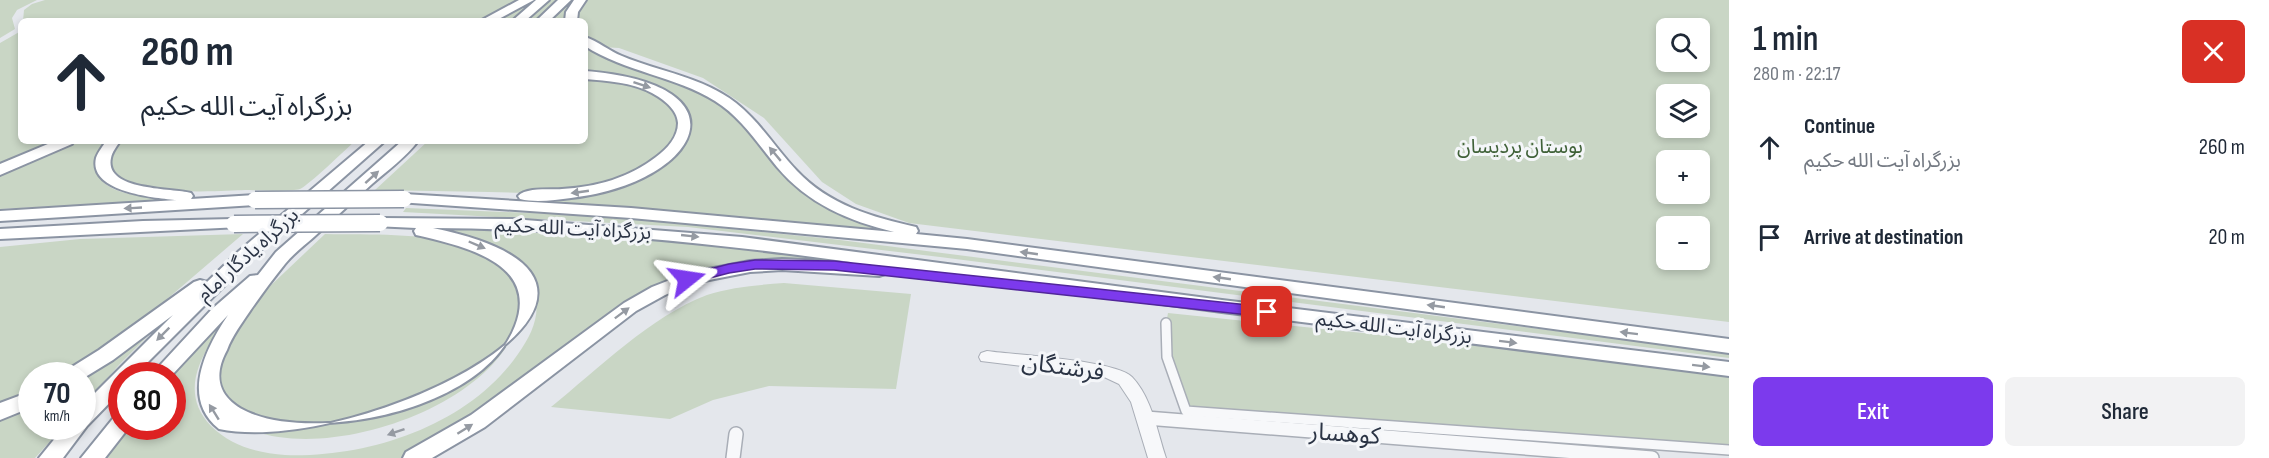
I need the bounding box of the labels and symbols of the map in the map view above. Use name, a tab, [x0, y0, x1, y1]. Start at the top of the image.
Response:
one-way arrow	[633, 81, 651, 90]
park label: بوستان پردیسان	[1457, 135, 1583, 159]
one-way arrow	[768, 146, 781, 162]
one-way arrow	[364, 170, 379, 184]
one-way arrow	[571, 188, 590, 197]
one-way arrow	[124, 203, 143, 212]
street label: بزرگراه یادگار امام	[192, 203, 305, 308]
street label: بزرگراه آیت الله حکیم	[494, 213, 652, 247]
one-way arrow	[680, 232, 699, 241]
one-way arrow	[469, 240, 487, 250]
position arrow	[655, 247, 719, 311]
one-way arrow	[1019, 248, 1038, 257]
one-way arrow	[1212, 274, 1231, 283]
pin	[1241, 286, 1292, 337]
one-way arrow	[1427, 302, 1446, 311]
street label: بزرگراه آیت الله حکیم	[1314, 307, 1473, 351]
one-way arrow	[614, 308, 629, 320]
one-way arrow	[157, 327, 171, 341]
one-way arrow	[1620, 329, 1639, 338]
one-way arrow	[1498, 337, 1517, 346]
street label: فرشتگان	[1020, 347, 1106, 387]
one-way arrow	[1692, 361, 1711, 370]
speed limit sign: 80	[108, 362, 186, 440]
one-way arrow	[209, 403, 220, 420]
street label: کوهسار	[1307, 417, 1383, 451]
one-way arrow	[457, 424, 473, 435]
one-way arrow	[386, 427, 404, 437]

